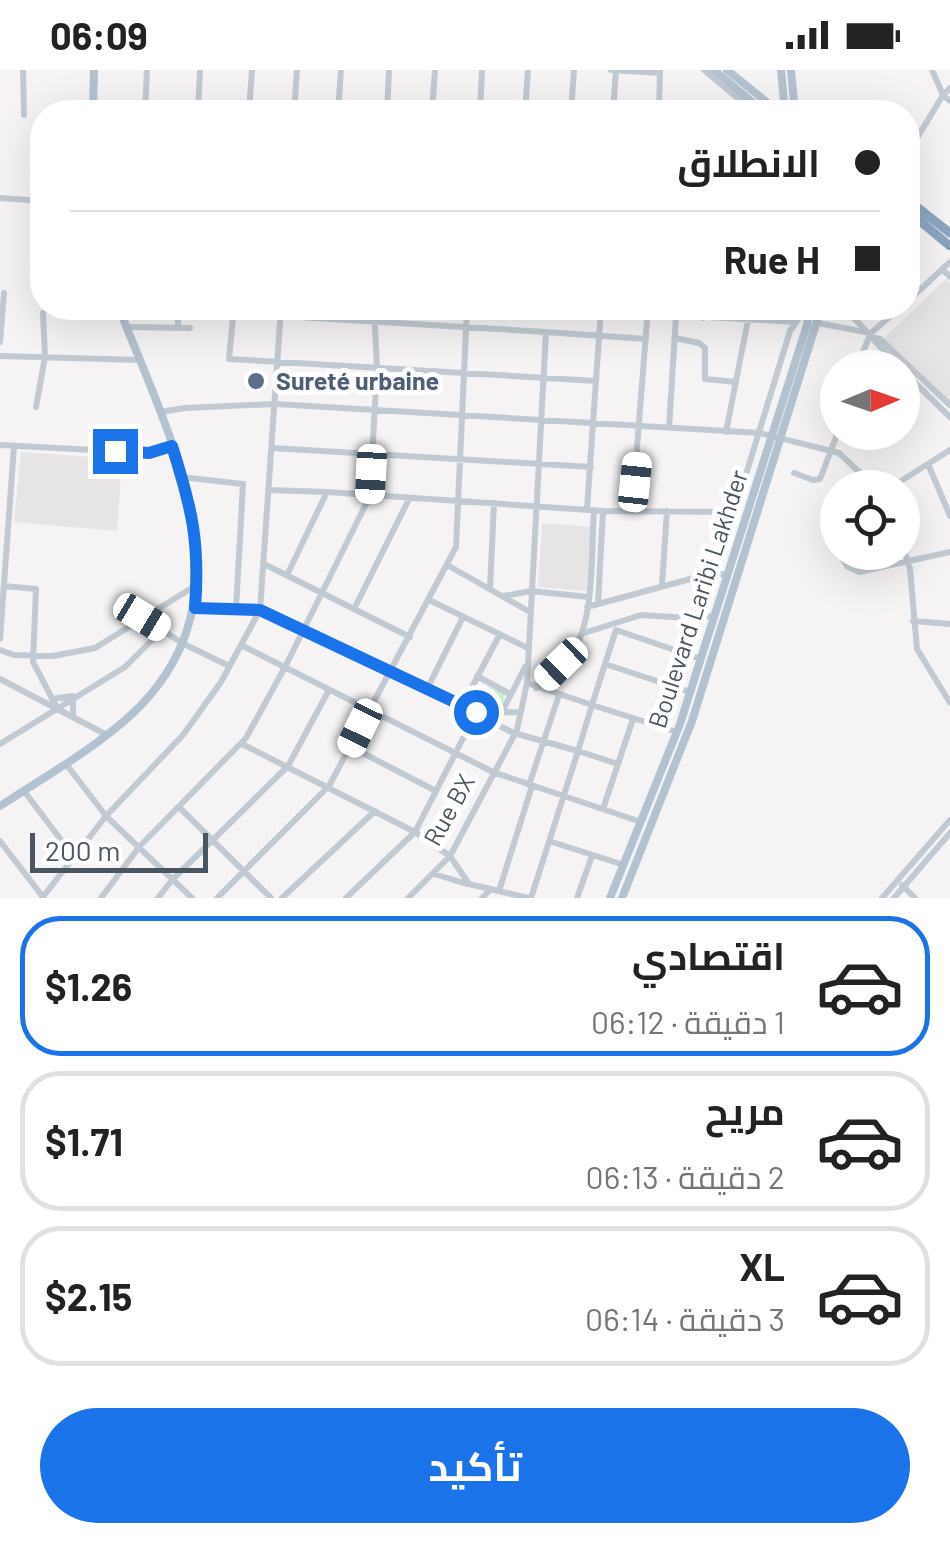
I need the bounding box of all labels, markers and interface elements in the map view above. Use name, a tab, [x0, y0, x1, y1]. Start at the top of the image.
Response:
text: 06:09	[50, 12, 148, 58]
text: الانطلاق	[677, 139, 820, 185]
text: Rue H	[724, 236, 820, 282]
north arrow	[820, 350, 920, 450]
map controls	[820, 350, 920, 570]
place label: Sureté urbaine	[276, 365, 439, 395]
marker: Sureté urbaine	[245, 370, 267, 392]
route end	[93, 429, 138, 474]
car	[354, 443, 388, 505]
car	[617, 451, 653, 513]
street label: Boulevard Laribi Lakhder	[641, 466, 753, 732]
button: locate	[820, 470, 920, 570]
car	[109, 589, 175, 645]
car	[529, 632, 593, 696]
route start	[454, 690, 499, 735]
car	[333, 694, 387, 762]
street label: Rue BX	[416, 769, 480, 851]
scale bar	[30, 828, 208, 873]
text: 200 m	[45, 833, 120, 867]
text: اقتصادي	[632, 932, 785, 978]
icon: car	[815, 941, 905, 1031]
text: $1.26	[45, 963, 132, 1009]
text: 1 دقيقة · 06:12	[591, 1002, 785, 1040]
text: مريح	[705, 1087, 785, 1133]
icon: car	[815, 1096, 905, 1186]
text: $1.71	[45, 1118, 123, 1164]
text: 2 دقيقة · 06:13	[586, 1157, 785, 1195]
text: XL	[739, 1243, 785, 1289]
icon: car	[815, 1251, 905, 1341]
text: $2.15	[45, 1273, 132, 1319]
text: 3 دقيقة · 06:14	[585, 1299, 785, 1337]
button: تأكيد	[40, 1408, 910, 1523]

